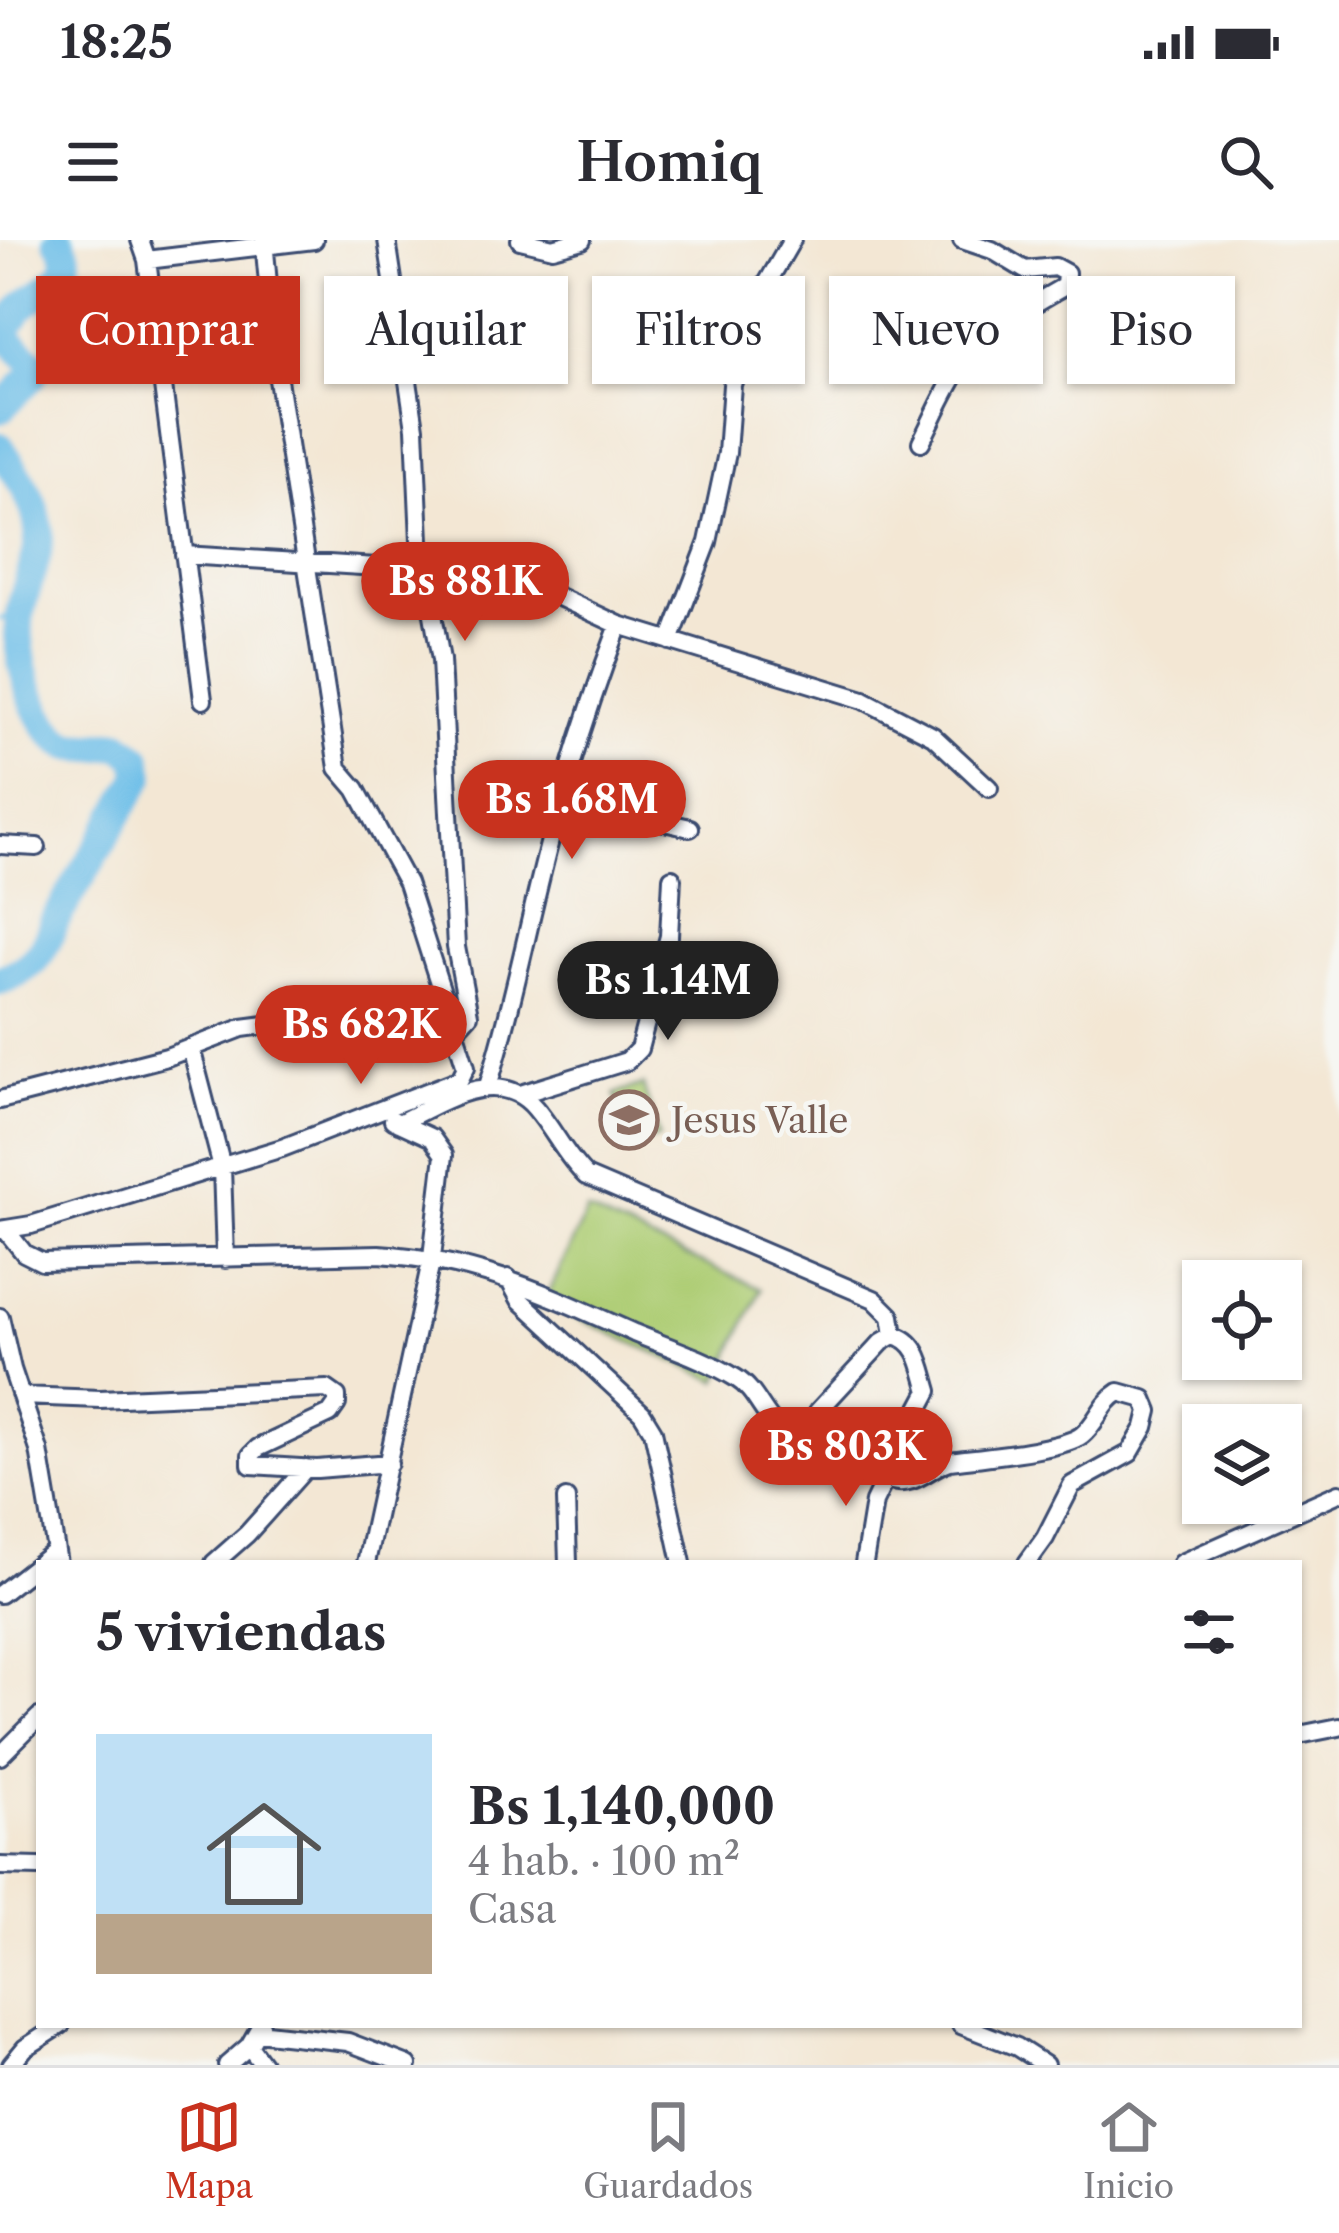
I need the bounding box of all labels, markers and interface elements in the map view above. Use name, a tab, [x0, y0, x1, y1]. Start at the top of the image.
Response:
text: 18:25	[60, 14, 173, 70]
icon: menu	[60, 129, 126, 195]
text: Homiq	[576, 129, 763, 195]
icon: search	[1213, 129, 1279, 195]
chip: Comprar	[36, 276, 300, 384]
chip: Alquilar	[324, 276, 568, 384]
chip: Filtros	[592, 276, 805, 384]
chip: Nuevo	[829, 276, 1043, 384]
chip: Piso	[1067, 276, 1235, 384]
pin: Bs 881K	[354, 542, 576, 644]
text: Bs 881K	[388, 557, 542, 605]
pin: Bs 1.68M	[448, 760, 696, 862]
text: Bs 1.68M	[485, 775, 659, 823]
pin: Bs 1.14M	[544, 941, 792, 1043]
text: Bs 1.14M	[584, 956, 752, 1004]
pin: Bs 682K	[250, 985, 472, 1087]
text: Bs 682K	[282, 1000, 440, 1048]
school or university icon: Jesus Valle	[598, 1089, 660, 1151]
place label: Jesus Valle	[666, 1098, 848, 1142]
map controls	[1182, 1260, 1302, 1524]
button: locate	[1182, 1260, 1302, 1380]
button: layers	[1182, 1404, 1302, 1524]
pin: Bs 803K	[735, 1407, 957, 1509]
text: Bs 803K	[767, 1422, 925, 1470]
icon: filters	[1176, 1599, 1242, 1665]
text: 5 viviendas	[96, 1601, 386, 1663]
text: Bs 1,140,000	[468, 1775, 775, 1837]
icon: home	[192, 1782, 336, 1926]
text: 4 hab. · 100 m²	[468, 1837, 740, 1885]
text: Casa	[468, 1885, 556, 1933]
tab: Mapa	[165, 2094, 253, 2207]
tab: Guardados	[583, 2094, 753, 2207]
tab: Inicio	[1083, 2094, 1174, 2207]

